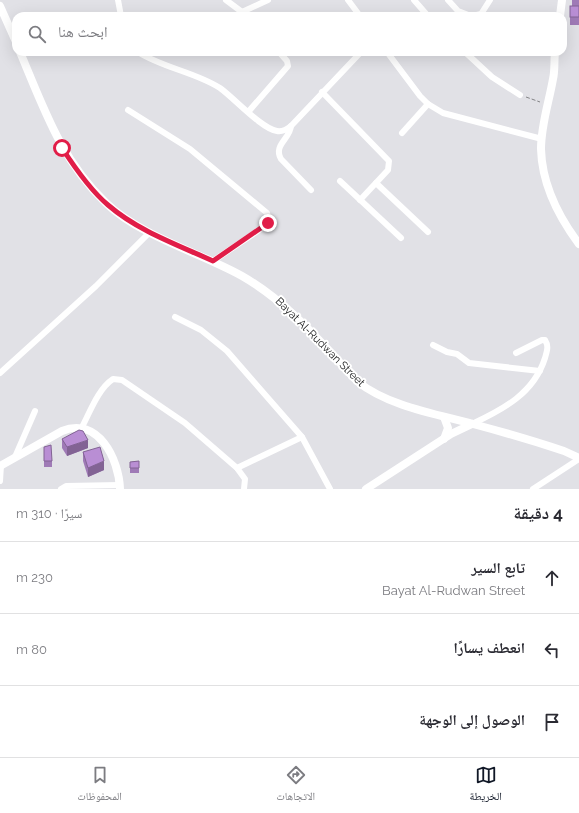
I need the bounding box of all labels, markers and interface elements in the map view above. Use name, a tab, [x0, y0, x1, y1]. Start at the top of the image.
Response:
search box	[12, 12, 567, 56]
icon: search	[26, 23, 48, 45]
text: ابحث هنا	[58, 23, 108, 41]
route start	[53, 139, 71, 157]
route end	[259, 214, 277, 232]
street label: Bayat Al-Rudwan Street	[273, 295, 368, 390]
text: 4 دقيقة	[514, 503, 563, 523]
text: سيرًا · 310 m	[16, 506, 82, 521]
text: تابع السير	[471, 559, 525, 577]
icon: ahead	[541, 567, 563, 589]
text: 230 m	[16, 570, 53, 585]
text: Bayat Al-Rudwan Street	[382, 583, 525, 598]
text: انعطف يسارًا	[453, 639, 525, 657]
icon: left	[541, 639, 563, 661]
text: 80 m	[16, 642, 47, 657]
text: الوصول إلى الوجهة	[419, 711, 525, 729]
icon: arrive	[541, 711, 563, 733]
tab: المحفوظات	[77, 764, 122, 807]
tab: الاتجاهات	[276, 764, 315, 807]
tab: الخريطة	[469, 764, 502, 807]

